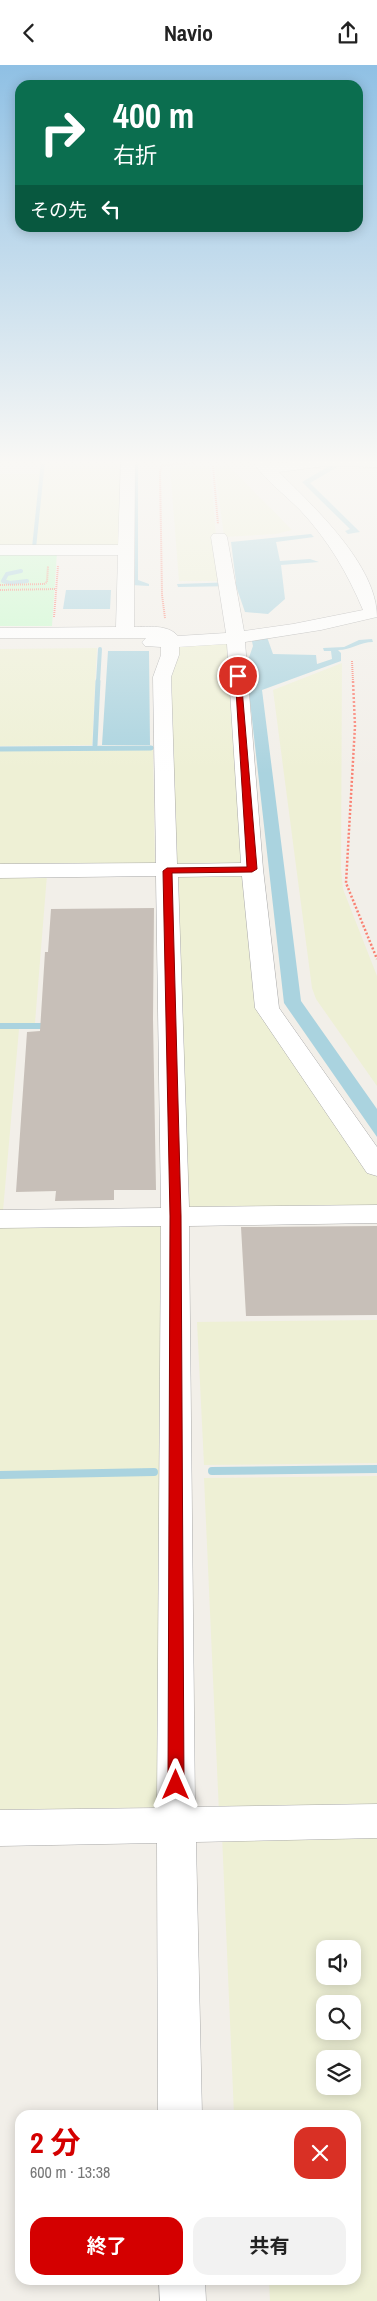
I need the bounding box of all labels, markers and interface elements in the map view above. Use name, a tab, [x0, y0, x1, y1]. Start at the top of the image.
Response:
text: Navio	[164, 18, 213, 48]
icon: back	[15, 19, 43, 47]
icon: share	[334, 19, 362, 47]
text: 400 m	[113, 92, 194, 139]
icon: right	[30, 100, 95, 165]
text: 右折	[113, 140, 157, 170]
icon: left	[97, 195, 125, 223]
text: その先	[30, 197, 87, 223]
pin	[217, 655, 259, 697]
icon: arrive	[224, 662, 252, 690]
position arrow	[149, 1758, 201, 1810]
map controls	[316, 1940, 361, 2095]
button: sound	[316, 1940, 361, 1985]
button: search	[316, 1995, 361, 2040]
button: layers	[316, 2050, 361, 2095]
text: 2 分	[30, 2122, 81, 2162]
button: close	[294, 2127, 346, 2179]
text: 600 m · 13:38	[30, 2161, 110, 2183]
button: 終了	[30, 2217, 183, 2275]
button: 共有	[193, 2217, 346, 2275]

